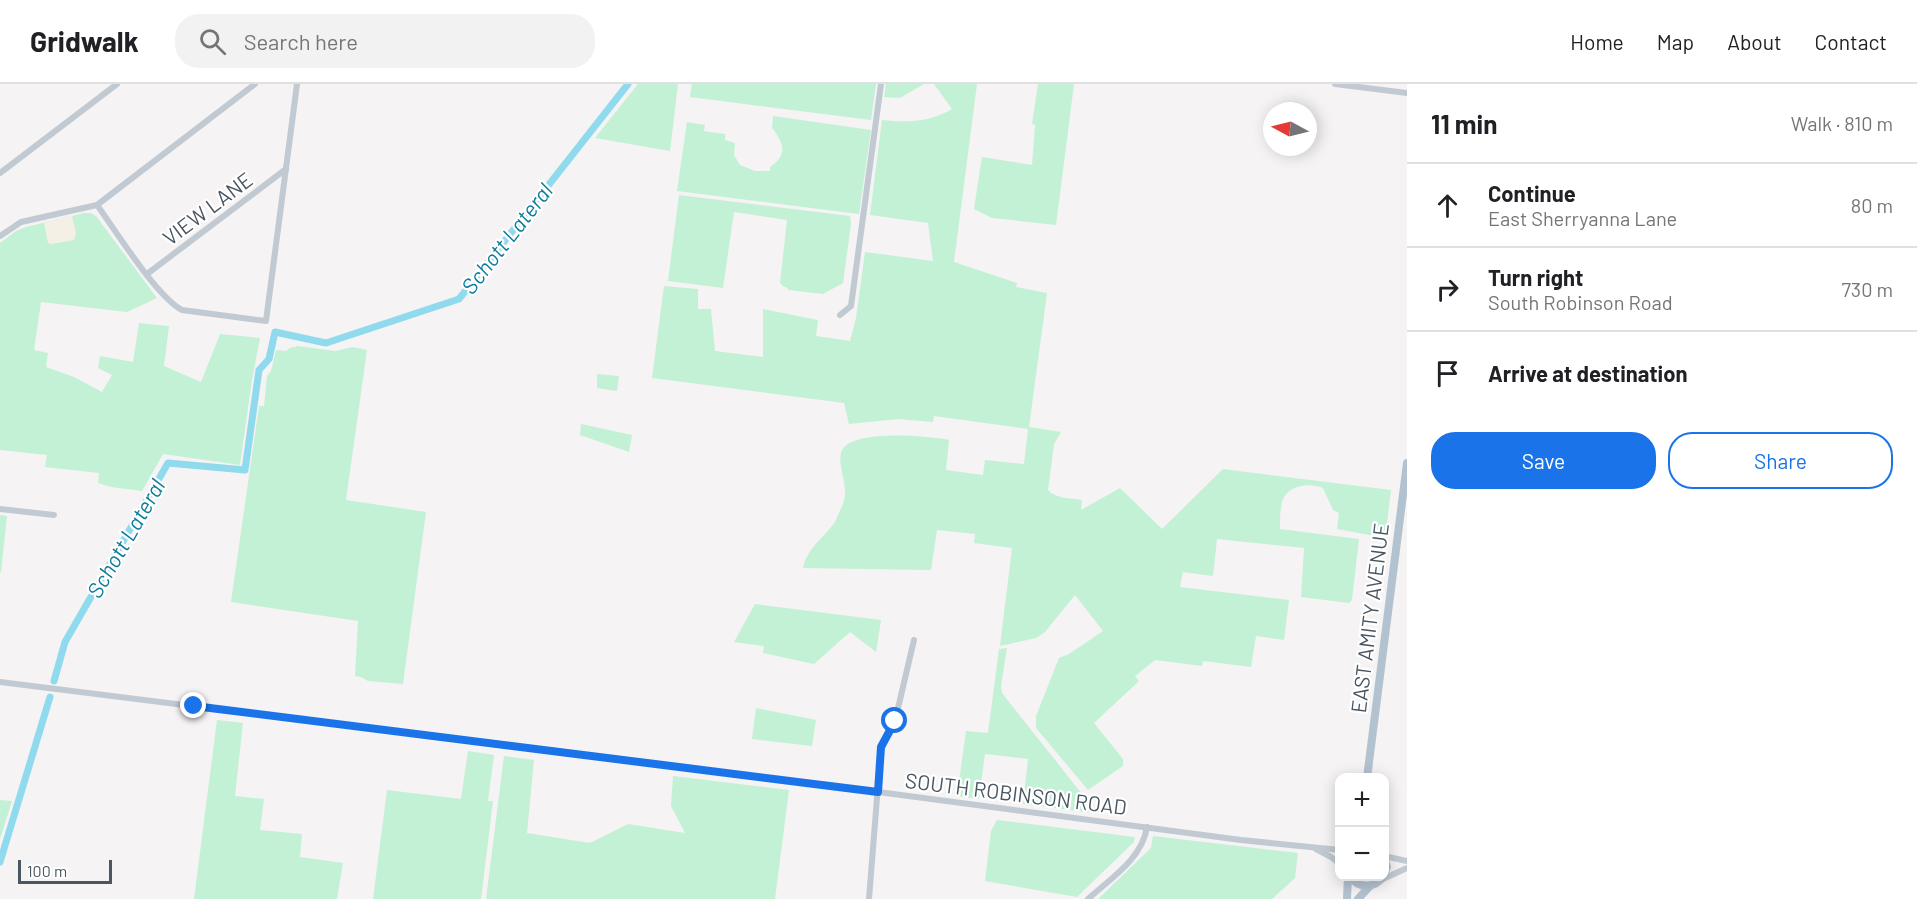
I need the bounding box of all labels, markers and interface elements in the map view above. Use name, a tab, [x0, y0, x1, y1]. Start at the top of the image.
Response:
search box	[175, 14, 595, 68]
text: Gridwalk	[30, 24, 139, 58]
icon: search	[196, 25, 229, 58]
text: Search here	[244, 28, 358, 54]
text: Home	[1570, 29, 1624, 54]
text: Map	[1657, 29, 1694, 54]
text: About	[1727, 29, 1782, 54]
text: Contact	[1815, 29, 1887, 54]
north arrow	[1263, 102, 1317, 156]
text: 11 min	[1431, 108, 1497, 139]
text: Walk · 810 m	[1791, 111, 1893, 135]
street label: VIEW LANE	[157, 166, 257, 250]
water label: Schott Lateral	[455, 178, 557, 298]
text: Continue	[1488, 180, 1576, 206]
icon: ahead	[1431, 189, 1464, 222]
text: 80 m	[1851, 193, 1893, 217]
text: East Sherryanna Lane	[1488, 206, 1677, 230]
text: Turn right	[1488, 264, 1583, 290]
icon: right	[1431, 273, 1464, 306]
text: 730 m	[1841, 277, 1893, 301]
text: South Robinson Road	[1488, 290, 1673, 314]
icon: arrive	[1431, 357, 1464, 390]
text: Arrive at destination	[1488, 360, 1687, 386]
button: Save	[1431, 432, 1656, 489]
button: Share	[1668, 432, 1893, 489]
water label: Schott Lateral	[81, 474, 170, 602]
street label: EAST AMITY AVENUE	[1345, 522, 1393, 714]
route end	[180, 692, 206, 718]
route start	[881, 707, 907, 733]
street label: SOUTH ROBINSON ROAD	[904, 767, 1128, 819]
map controls	[1335, 773, 1389, 881]
button: +	[1335, 773, 1389, 827]
button: −	[1335, 827, 1389, 881]
scale bar	[18, 857, 112, 884]
text: 100 m	[27, 861, 67, 880]

